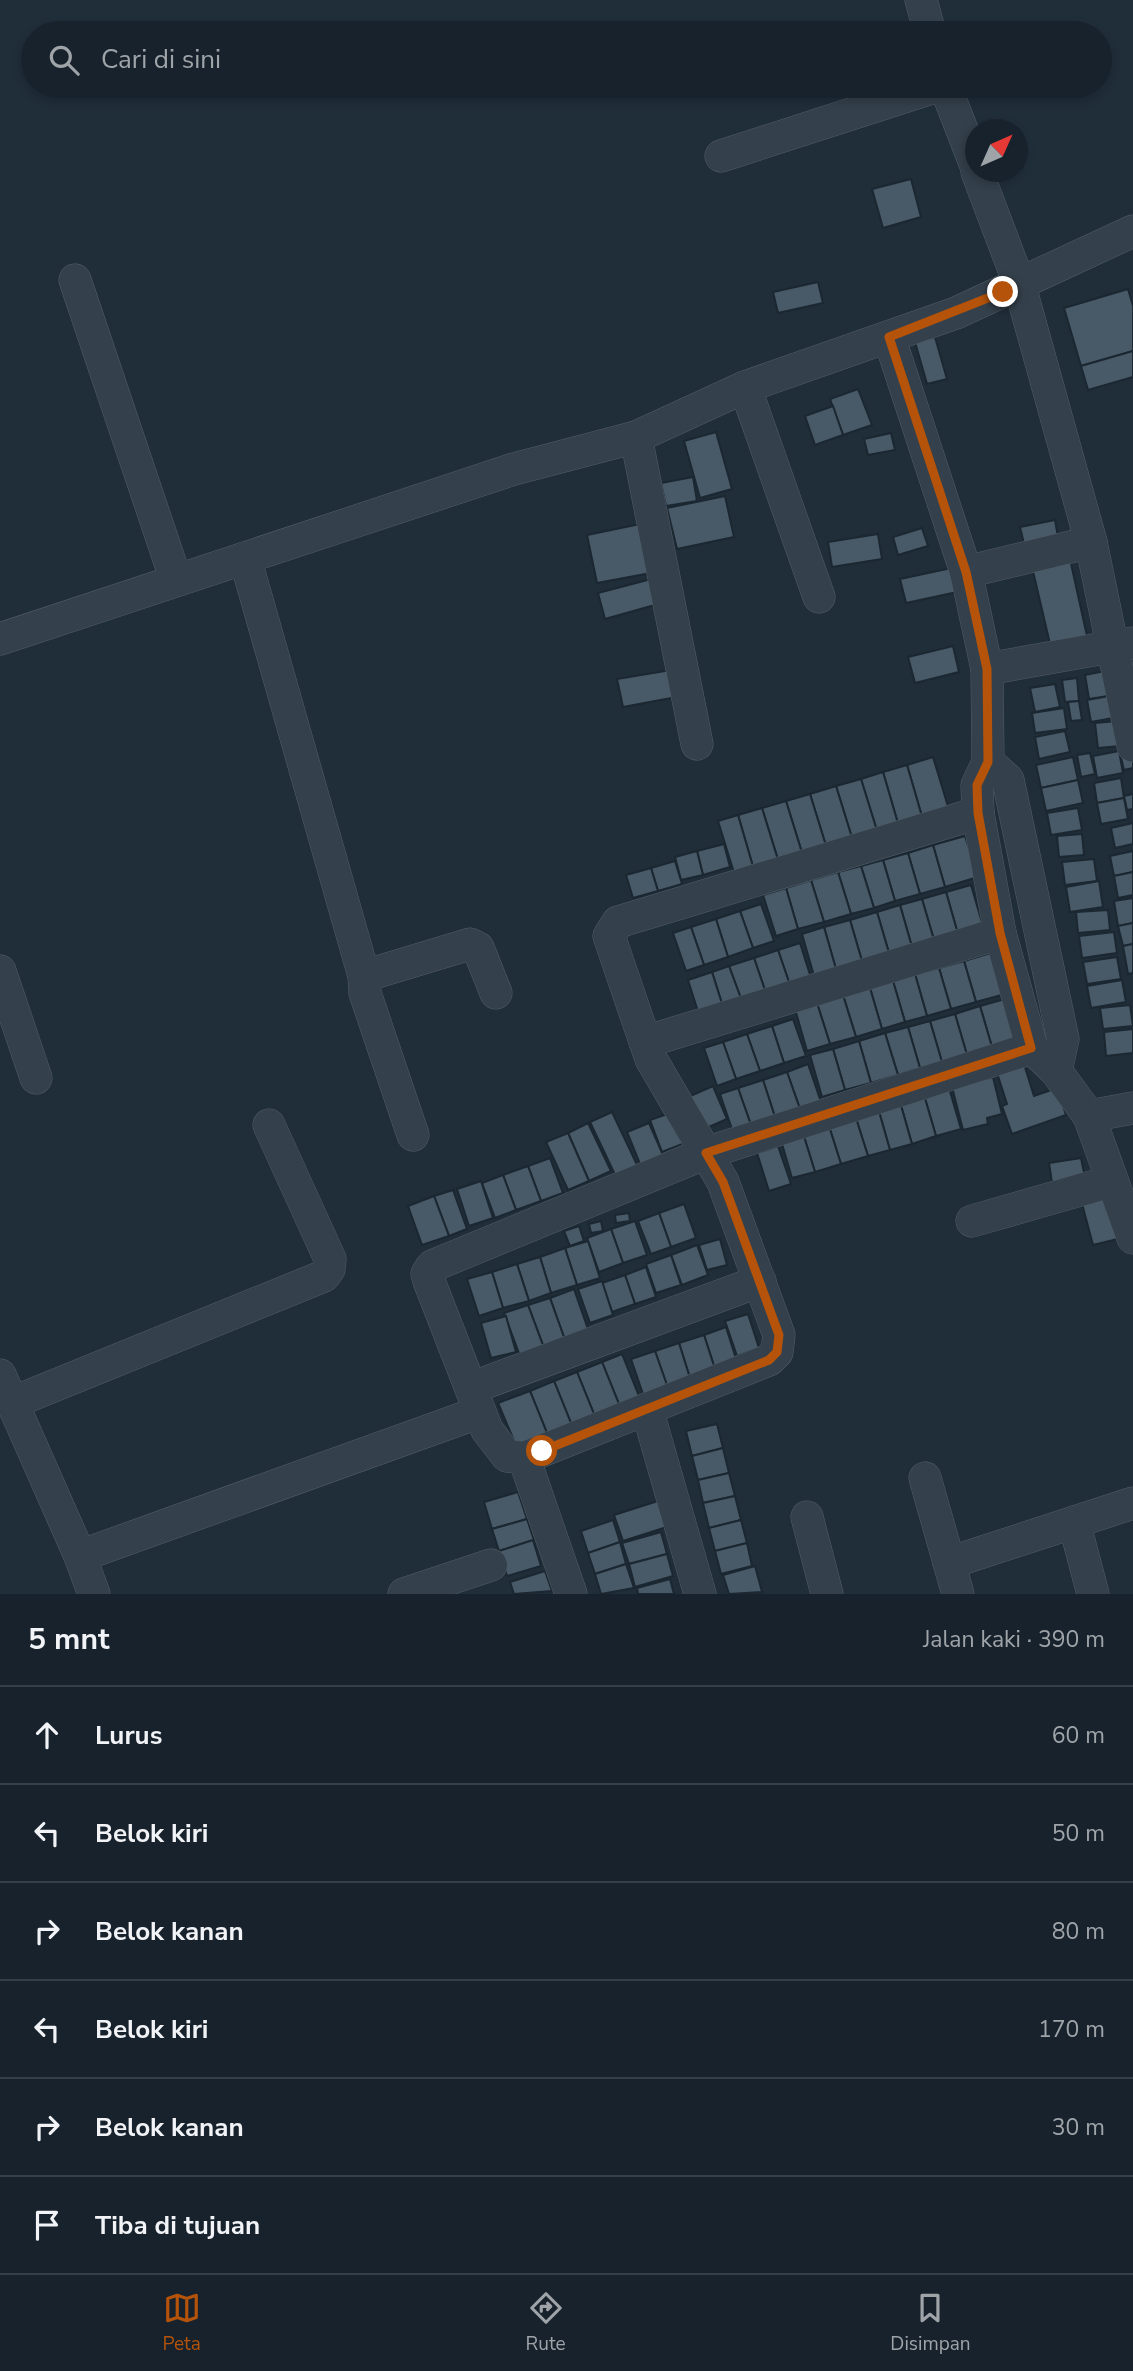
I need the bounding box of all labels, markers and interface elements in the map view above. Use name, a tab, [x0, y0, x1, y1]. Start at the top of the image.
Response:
search box	[21, 21, 1112, 98]
icon: search	[45, 41, 83, 79]
text: Cari di sini	[101, 42, 221, 77]
north arrow	[965, 119, 1028, 182]
route end	[987, 276, 1018, 307]
route start	[526, 1435, 557, 1466]
text: 5 mnt	[28, 1619, 109, 1660]
text: Jalan kaki · 390 m	[923, 1624, 1105, 1655]
icon: ahead	[28, 1716, 66, 1754]
text: Lurus	[95, 1718, 162, 1753]
text: 60 m	[1052, 1720, 1105, 1751]
icon: left	[28, 1814, 66, 1852]
text: Belok kiri	[95, 1816, 208, 1851]
text: 50 m	[1052, 1818, 1105, 1849]
icon: right	[28, 1912, 66, 1950]
text: Belok kanan	[95, 1914, 244, 1949]
text: 80 m	[1052, 1916, 1105, 1947]
icon: left	[28, 2010, 66, 2048]
text: Belok kiri	[95, 2012, 208, 2047]
text: 170 m	[1038, 2014, 1105, 2045]
icon: right	[28, 2108, 66, 2146]
text: Belok kanan	[95, 2110, 244, 2145]
text: 30 m	[1052, 2112, 1105, 2143]
icon: arrive	[28, 2206, 66, 2244]
text: Tiba di tujuan	[95, 2208, 260, 2243]
tab: Peta	[162, 2289, 201, 2357]
tab: Rute	[526, 2289, 566, 2357]
tab: Disimpan	[890, 2289, 971, 2357]

